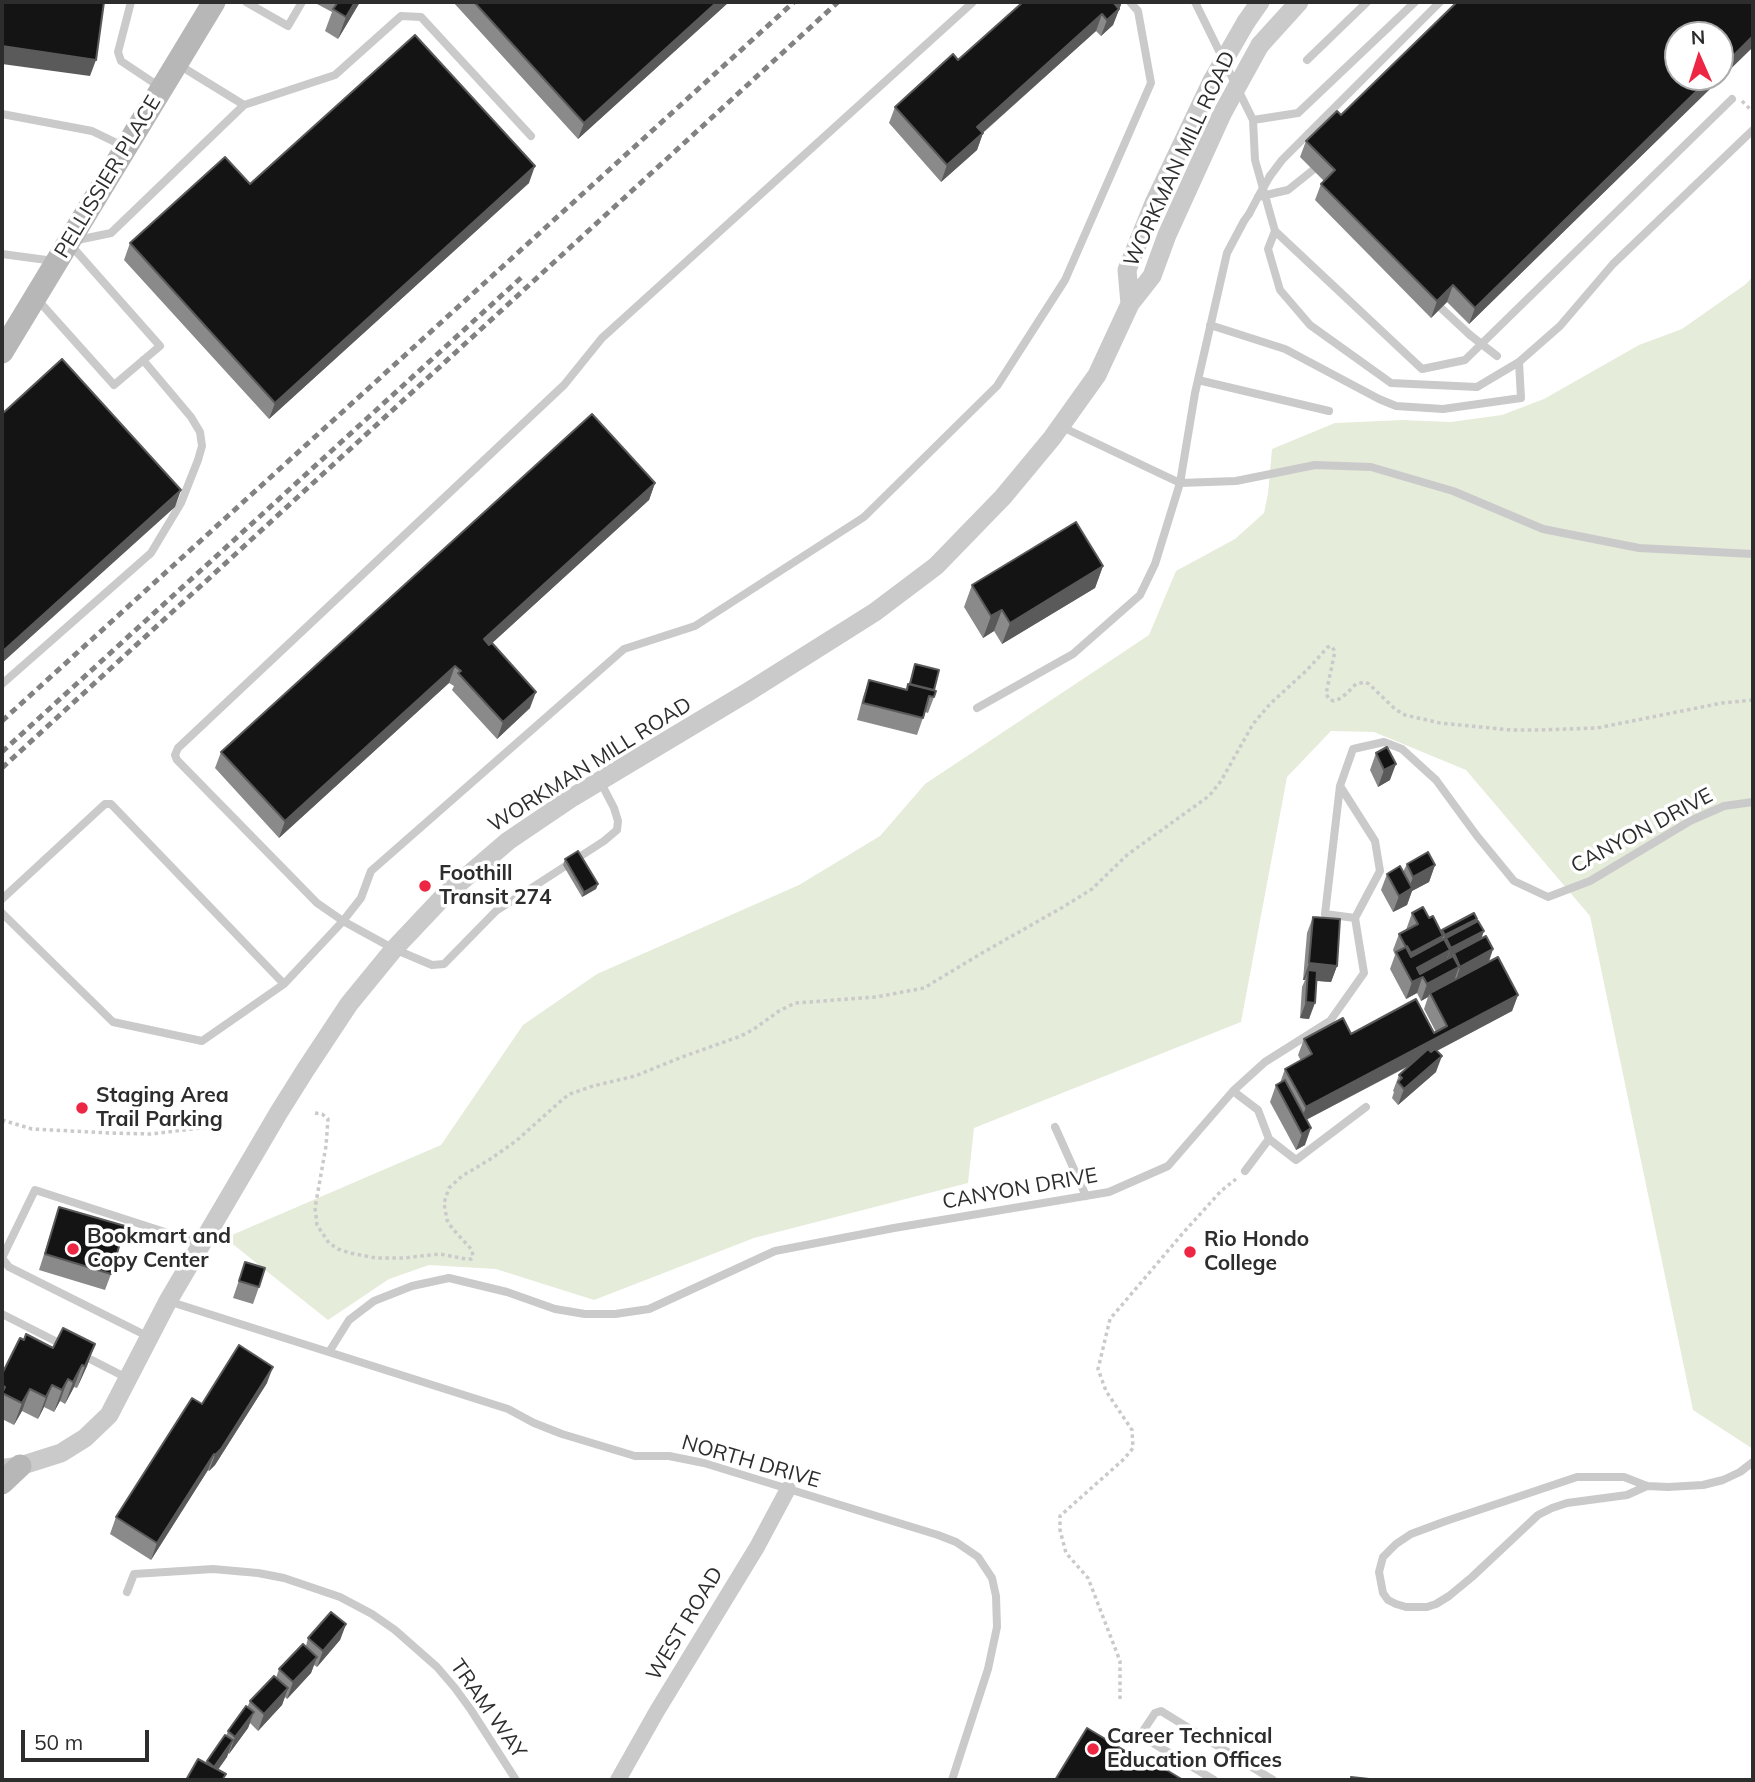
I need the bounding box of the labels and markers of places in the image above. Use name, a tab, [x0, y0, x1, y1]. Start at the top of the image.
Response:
place label: Foothill Transit 274	[439, 861, 552, 911]
marker: Foothill Transit 274	[417, 878, 433, 894]
place label: Staging Area Trail Parking	[96, 1083, 229, 1133]
marker: Staging Area Trail Parking	[74, 1100, 90, 1116]
place label: Bookmart and Copy Center	[87, 1224, 231, 1274]
place label: Rio Hondo College	[1204, 1227, 1309, 1277]
marker: Bookmart and Copy Center	[65, 1241, 81, 1257]
marker: Rio Hondo College	[1182, 1244, 1198, 1260]
place label: Career Technical Education Offices	[1107, 1724, 1282, 1774]
marker: Career Technical Education Offices	[1085, 1741, 1101, 1757]

